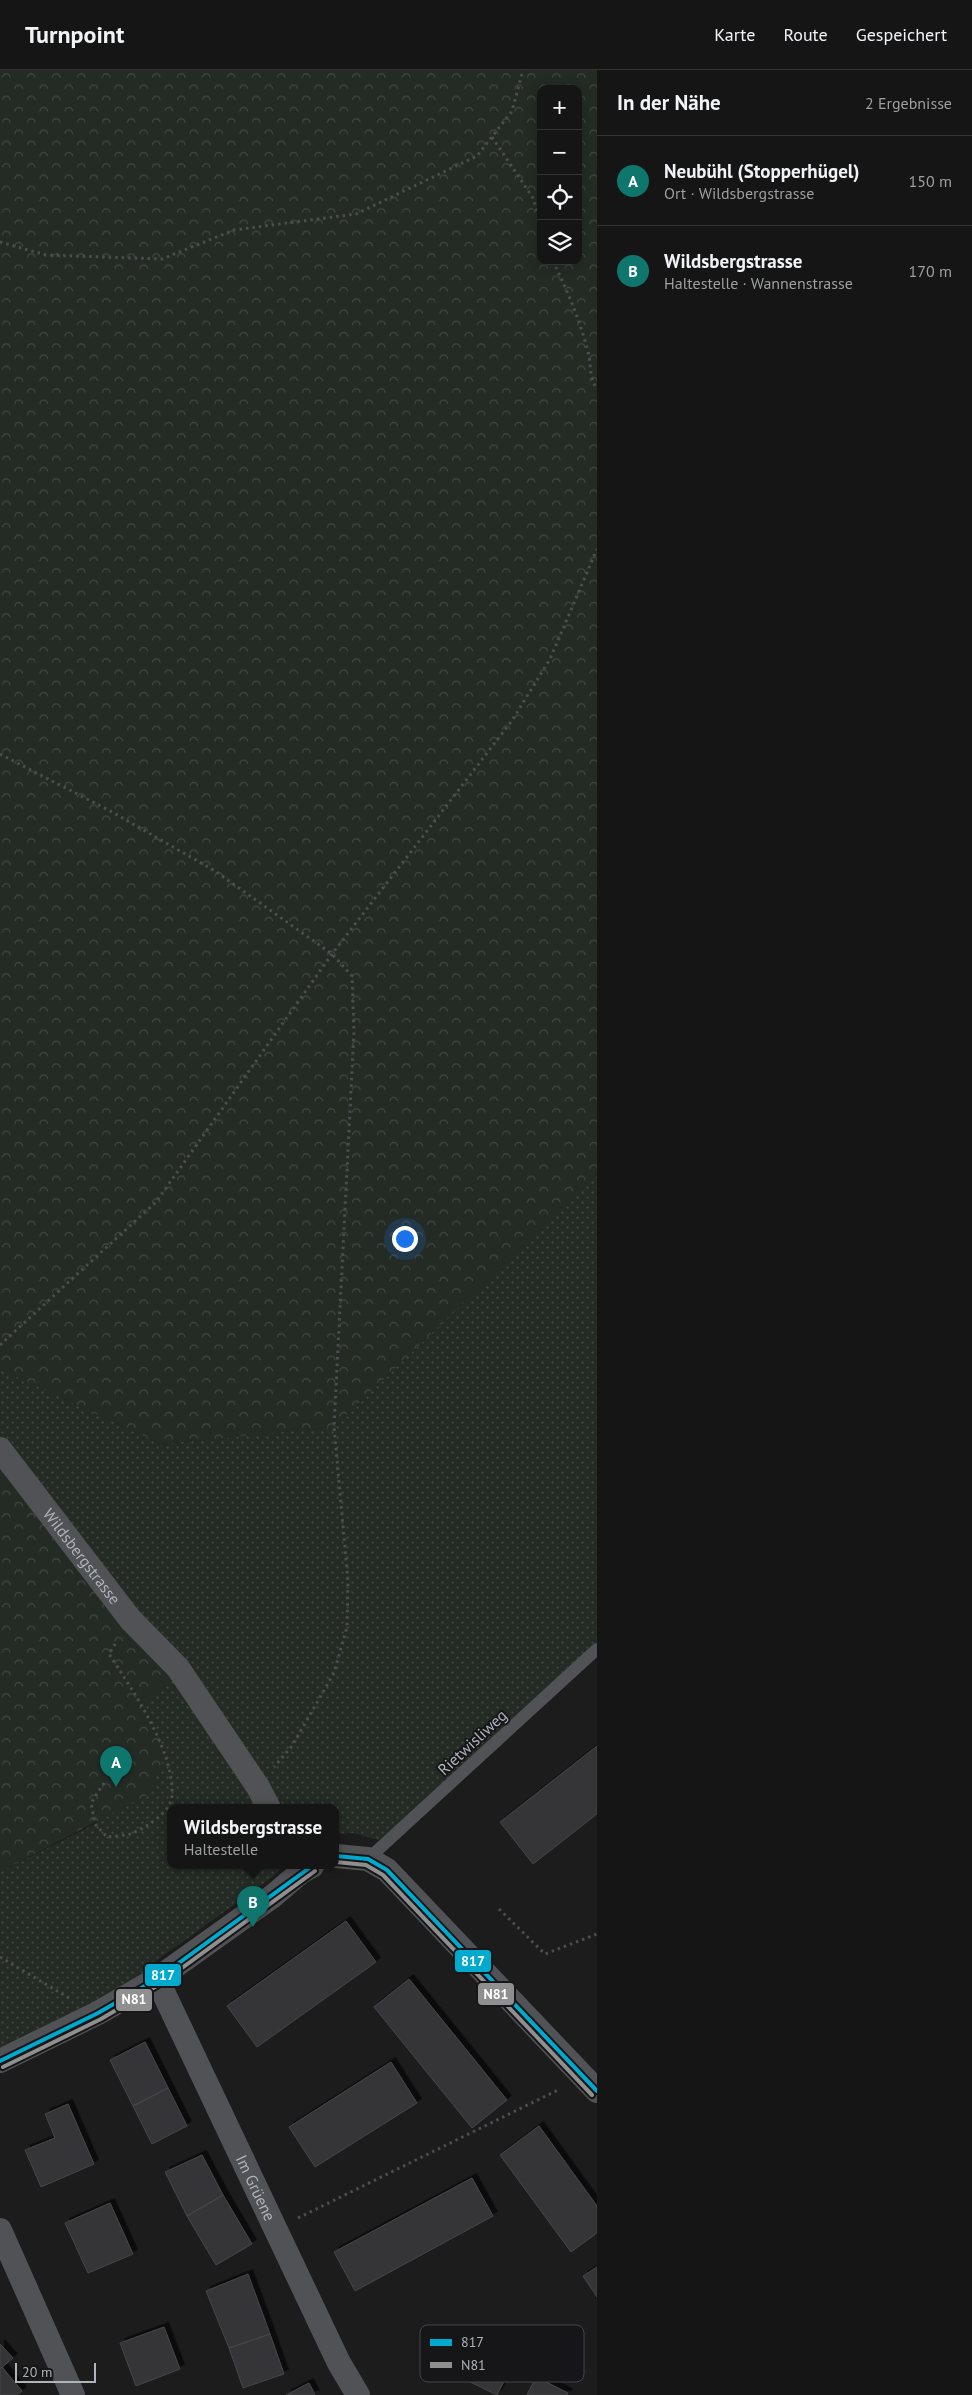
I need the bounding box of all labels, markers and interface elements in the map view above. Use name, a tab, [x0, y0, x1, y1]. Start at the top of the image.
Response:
text: Turnpoint	[25, 19, 124, 50]
text: Karte	[714, 23, 755, 46]
text: Route	[783, 23, 828, 46]
text: Gespeichert	[856, 23, 947, 46]
map controls	[537, 85, 582, 265]
button: +	[537, 85, 582, 130]
text: In der Nähe	[617, 89, 721, 116]
text: 2 Ergebnisse	[865, 93, 952, 113]
button: −	[537, 130, 582, 175]
text: Neubühl (Stopperhügel)	[664, 159, 860, 183]
text: A	[628, 171, 638, 191]
text: 150 m	[909, 171, 952, 191]
button: locate	[537, 175, 582, 220]
text: Ort · Wildsbergstrasse	[664, 183, 814, 203]
button: layers	[537, 220, 582, 265]
text: Wildsbergstrasse	[664, 249, 802, 273]
text: B	[628, 261, 638, 281]
text: 170 m	[909, 261, 952, 281]
text: Haltestelle · Wannenstrasse	[664, 273, 853, 293]
your location	[392, 1226, 418, 1252]
street label: Wildsbergstrasse	[39, 1504, 125, 1608]
street label: Rietwisliweg	[433, 1705, 511, 1779]
pin: A	[100, 1746, 132, 1787]
popup	[167, 1804, 339, 1869]
text: Wildsbergstrasse	[184, 1815, 322, 1839]
text: Haltestelle	[184, 1839, 258, 1859]
pin: B	[237, 1886, 269, 1927]
line badge: 817	[454, 1949, 492, 1973]
text: 817	[461, 1952, 485, 1970]
line badge: 817	[144, 1963, 182, 1987]
text: 817	[151, 1966, 175, 1984]
line badge: N81	[477, 1982, 515, 2006]
text: N81	[483, 1985, 509, 2003]
line badge: N81	[115, 1988, 153, 2012]
text: N81	[121, 1990, 147, 2008]
street label: Im Grüene	[232, 2151, 280, 2224]
legend	[420, 2325, 584, 2382]
text: 817	[461, 2333, 484, 2351]
text: N81	[461, 2356, 486, 2374]
scale bar	[15, 2360, 96, 2383]
text: 20 m	[22, 2363, 52, 2381]

